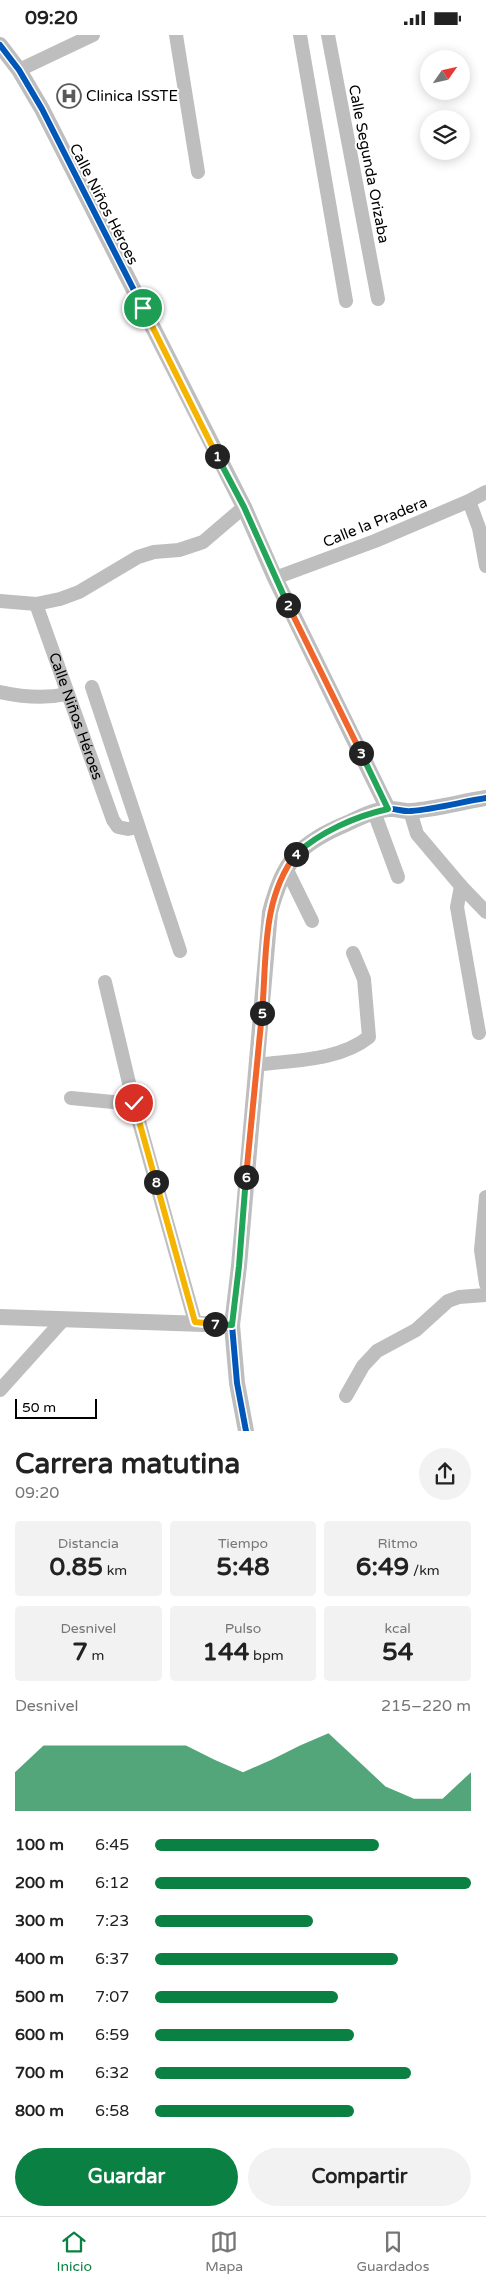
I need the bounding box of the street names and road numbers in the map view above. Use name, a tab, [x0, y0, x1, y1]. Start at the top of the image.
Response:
street label: Calle Segunda Orizaba	[345, 83, 393, 245]
street label: Calle Niños Héroes	[66, 140, 142, 268]
street label: Calle la Pradera	[320, 493, 430, 551]
street label: Calle Niños Héroes	[45, 650, 107, 782]

